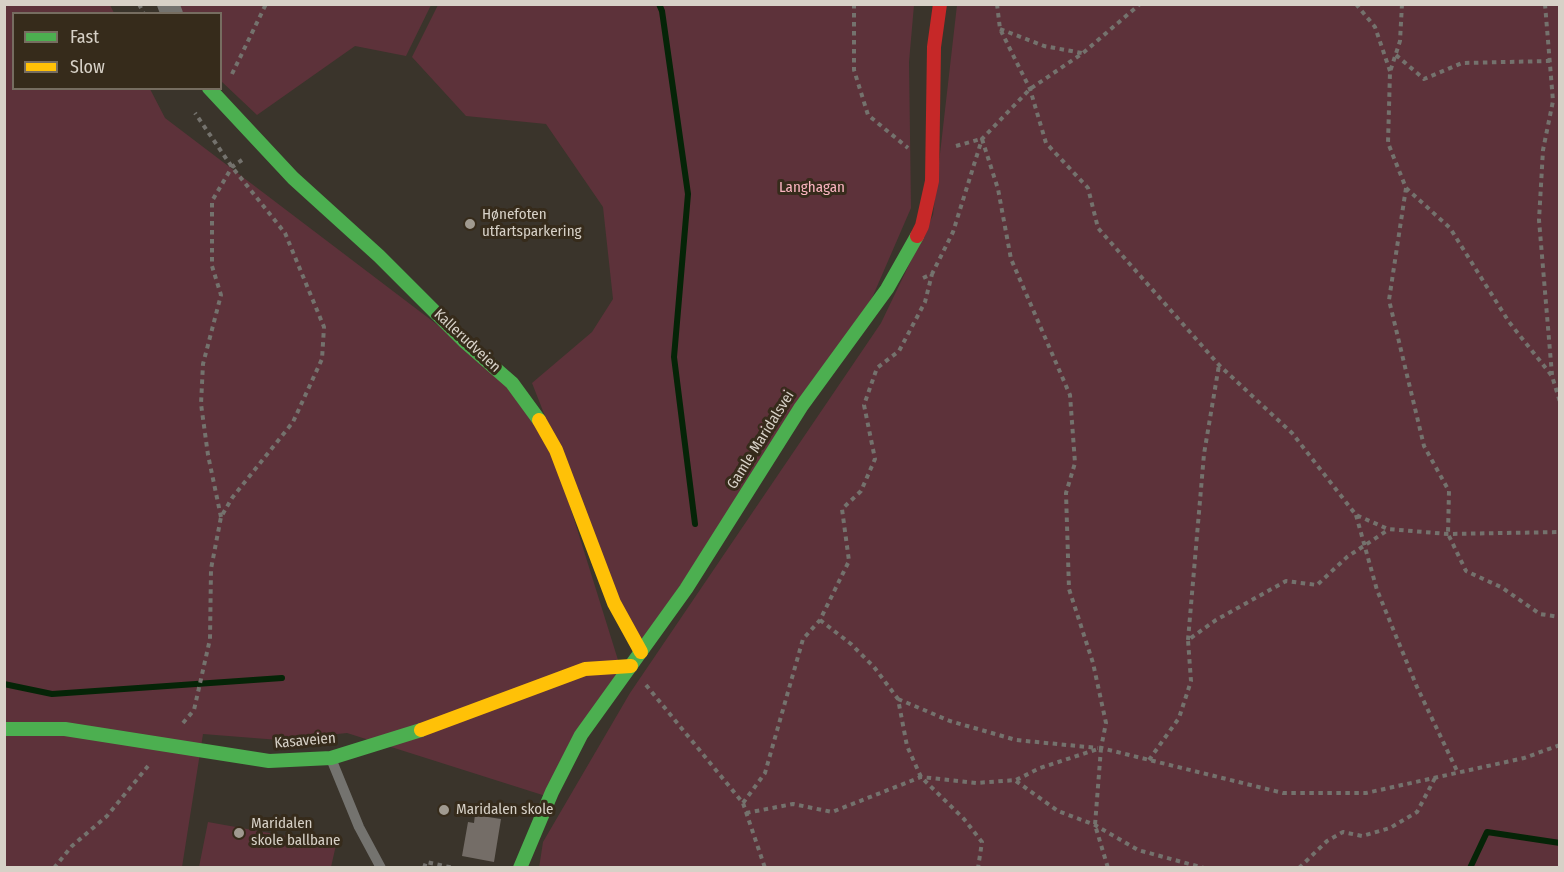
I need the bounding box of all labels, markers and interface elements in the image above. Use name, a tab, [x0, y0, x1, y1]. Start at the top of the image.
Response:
legend	[12, 12, 222, 90]
text: Fast	[70, 26, 99, 48]
text: Slow	[70, 56, 105, 78]
park label: Langhagan	[779, 179, 845, 197]
place label: Hønefoten utfartsparkering	[482, 206, 582, 241]
marker: Hønefoten utfartsparkering	[463, 217, 477, 231]
street label: Kallerudveien	[430, 306, 504, 376]
street label: Gamle Maridalsvei	[724, 388, 798, 492]
street label: Kasaveien	[274, 729, 336, 753]
place label: Maridalen skole	[456, 801, 553, 819]
marker: Maridalen skole	[437, 803, 451, 817]
place label: Maridalen skole ballbane	[251, 815, 340, 850]
marker: Maridalen skole ballbane	[232, 826, 246, 840]

